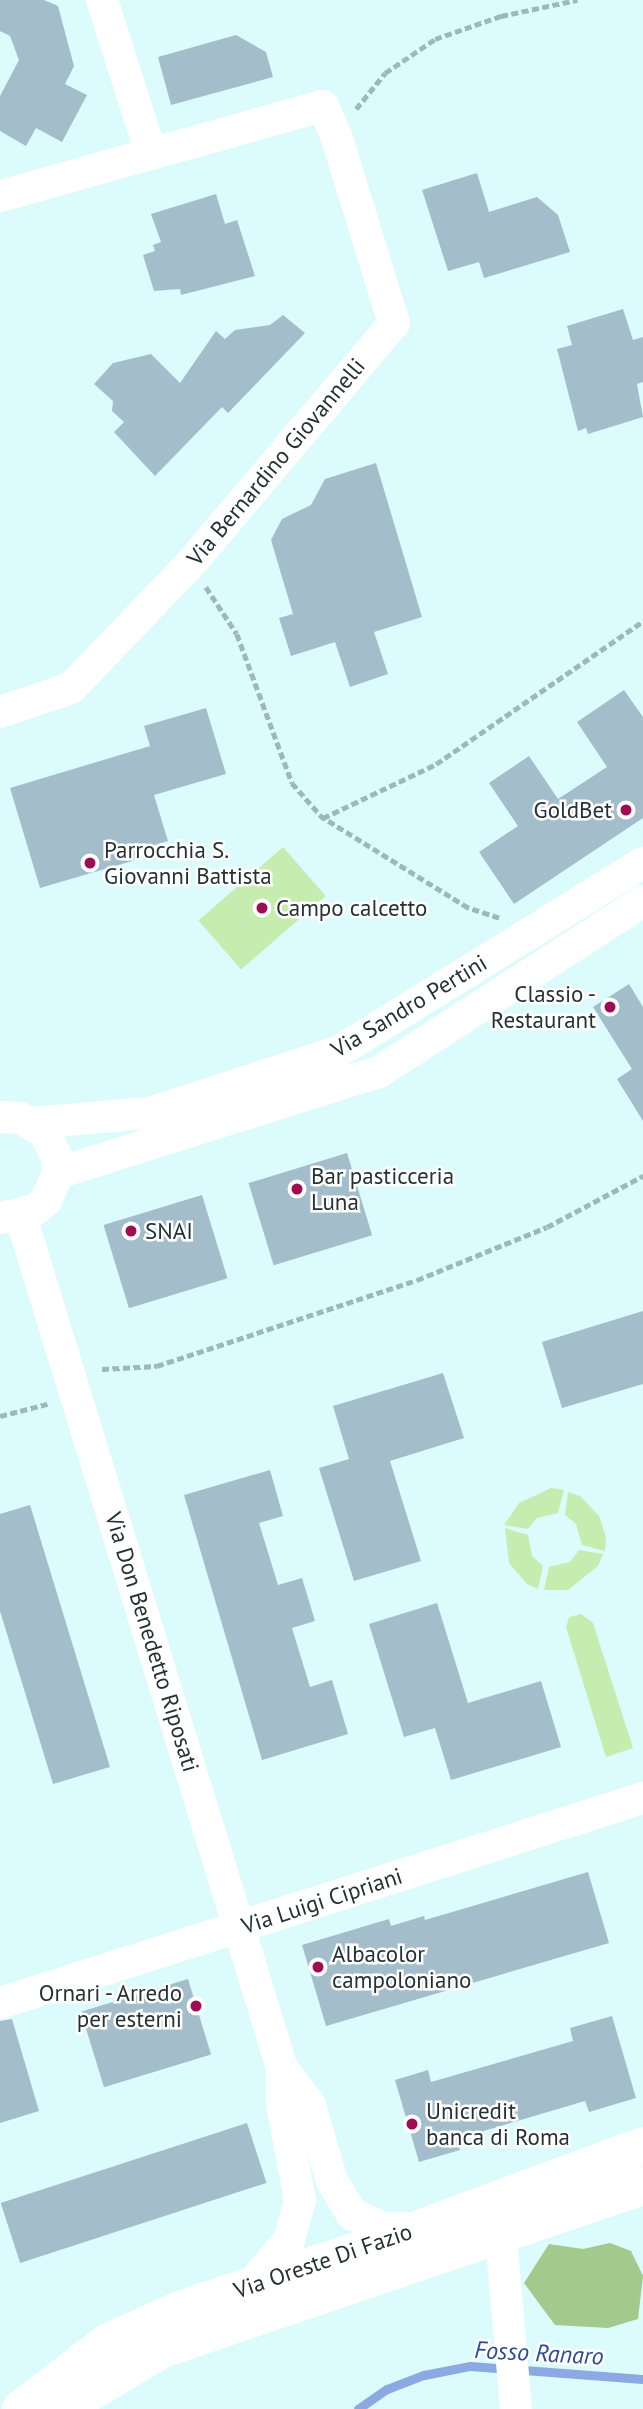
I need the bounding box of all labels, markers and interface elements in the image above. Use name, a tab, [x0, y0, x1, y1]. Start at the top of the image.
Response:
street label: Via Bernardino Giovannelli	[181, 353, 371, 571]
place label: GoldBet	[534, 796, 612, 824]
marker: GoldBet	[618, 802, 634, 818]
place label: Parrocchia S. Giovanni Battista	[104, 836, 272, 890]
marker: Parrocchia S. Giovanni Battista	[82, 855, 98, 871]
place label: Campo calcetto	[276, 894, 427, 922]
marker: Campo calcetto	[254, 900, 270, 916]
street label: Via Sandro Pertini	[326, 949, 492, 1063]
place label: Classio - Restaurant	[491, 980, 596, 1034]
marker: Classio - Restaurant	[602, 999, 618, 1015]
place label: Bar pasticceria Luna	[311, 1162, 454, 1216]
marker: Bar pasticceria Luna	[289, 1181, 305, 1197]
place label: SNAI	[145, 1217, 193, 1245]
marker: SNAI	[123, 1223, 139, 1239]
street label: Via Don Benedetto Riposati	[99, 1509, 205, 1775]
street label: Via Luigi Cipriani	[238, 1862, 406, 1940]
place label: Albacolor campoloniano	[332, 1940, 471, 1994]
marker: Albacolor campoloniano	[310, 1959, 326, 1975]
place label: Ornari - Arredo per esterni	[34, 1979, 182, 2033]
marker: Ornari - Arredo per esterni	[188, 1998, 204, 2014]
place label: Unicredit banca di Roma	[426, 2097, 570, 2151]
marker: Unicredit banca di Roma	[404, 2116, 420, 2132]
street label: Via Oreste Di Fazio	[230, 2218, 416, 2304]
water label: Fosso Ranaro	[474, 2335, 604, 2371]

